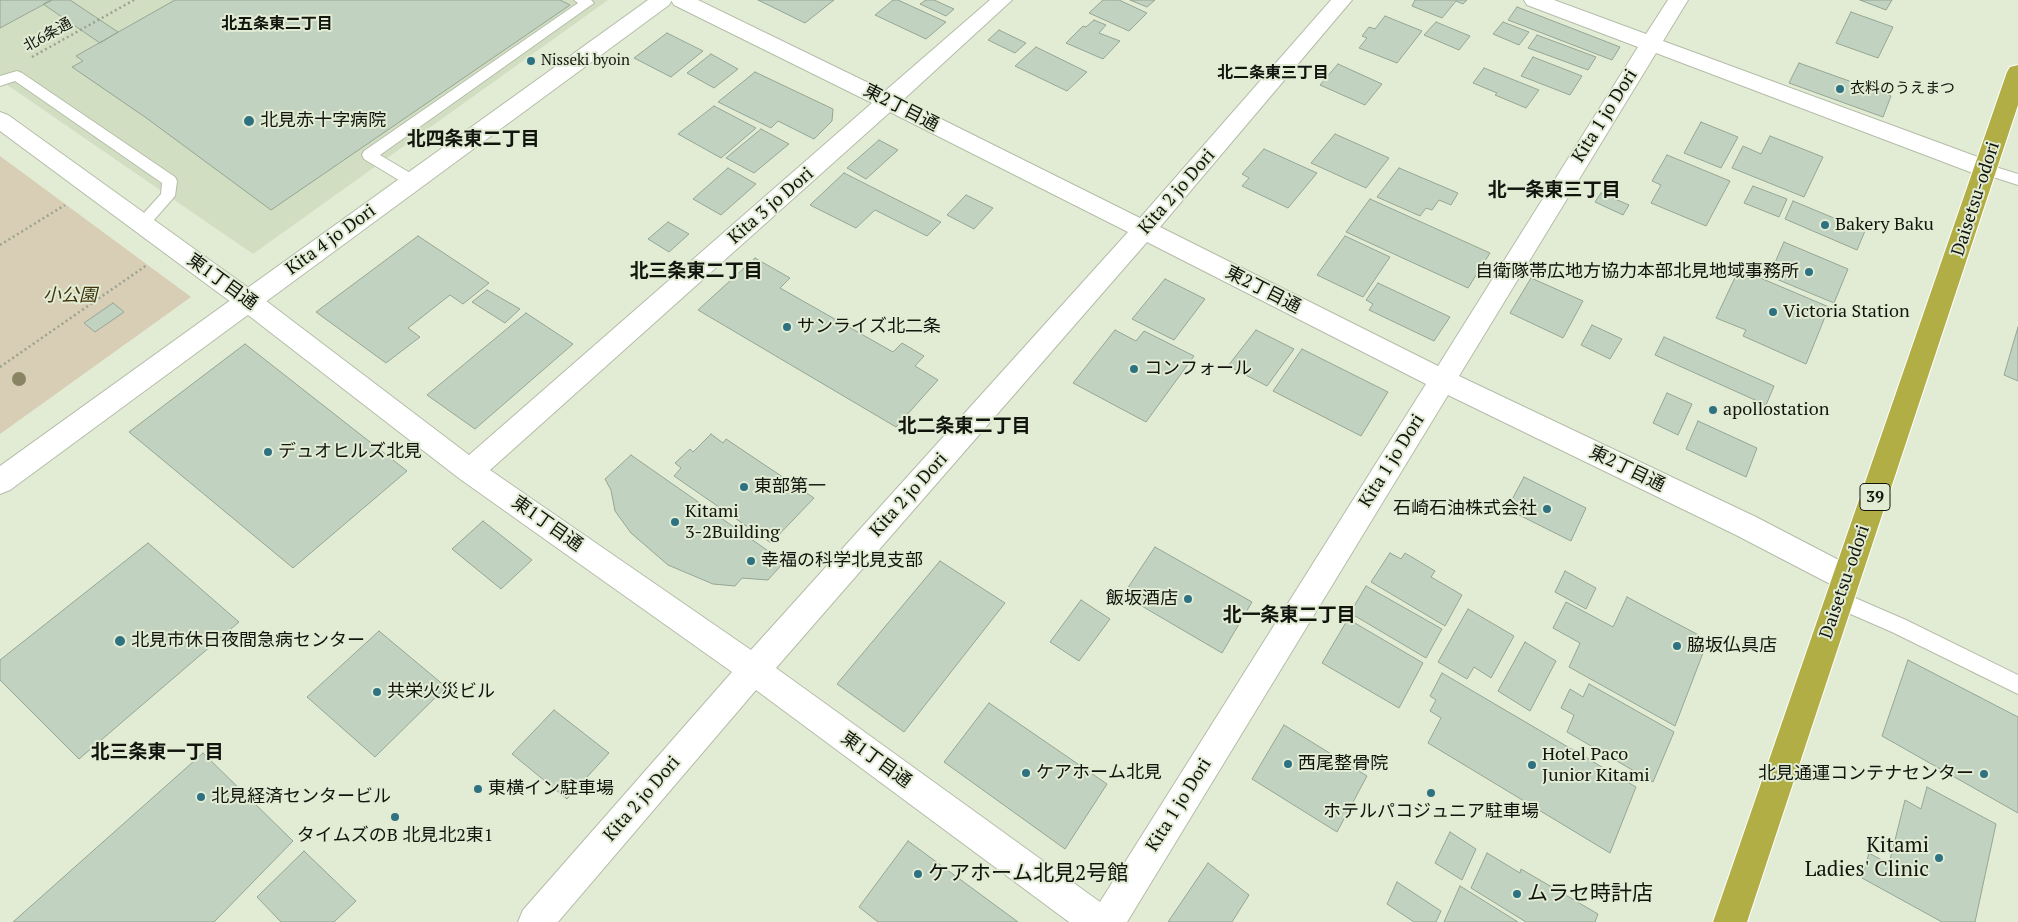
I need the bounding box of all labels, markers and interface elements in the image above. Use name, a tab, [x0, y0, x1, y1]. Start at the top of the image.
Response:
street label: 北6条通	[20, 14, 76, 56]
district label: 北五条東二丁目	[221, 14, 333, 34]
place label: Nisseki byoin	[541, 52, 630, 70]
marker: Nisseki byoin	[525, 55, 537, 67]
district label: 北二条東三丁目	[1217, 63, 1329, 83]
street label: Kita 1 jo Dori	[1568, 65, 1642, 167]
street label: 東2丁目通	[860, 80, 942, 136]
place label: 衣料のうえまつ	[1850, 80, 1955, 98]
marker: 衣料のうえまつ	[1834, 83, 1846, 95]
place label: 北見赤十字病院	[260, 110, 386, 132]
marker: 北見赤十字病院	[242, 114, 256, 128]
district label: 北四条東二丁目	[407, 129, 539, 151]
street label: Daisetsu-odori	[1947, 139, 2005, 259]
street label: Kita 2 jo Dori	[1134, 145, 1220, 239]
street label: Kita 3 jo Dori	[724, 163, 818, 249]
district label: 北一条東三丁目	[1488, 180, 1620, 202]
street label: Kita 4 jo Dori	[282, 200, 380, 280]
place label: Bakery Baku	[1835, 214, 1934, 236]
marker: Bakery Baku	[1819, 219, 1831, 231]
street label: 東1丁目通	[183, 249, 261, 315]
district label: 北三条東二丁目	[630, 261, 762, 283]
place label: 自衛隊帯広地方協力本部北見地域事務所	[1475, 261, 1799, 283]
street label: 東2丁目通	[1222, 262, 1304, 318]
marker: 自衛隊帯広地方協力本部北見地域事務所	[1803, 266, 1815, 278]
park label: 小公園	[43, 285, 97, 307]
place label: Victoria Station	[1783, 301, 1910, 323]
marker: Victoria Station	[1767, 306, 1779, 318]
place label: サンライズ北二条	[797, 316, 941, 338]
marker: サンライズ北二条	[781, 321, 793, 333]
place label: コンフォール	[1144, 358, 1252, 380]
marker: コンフォール	[1128, 363, 1140, 375]
place label: apollostation	[1723, 399, 1829, 421]
marker: apollostation	[1707, 404, 1719, 416]
street label: Kita 1 jo Dori	[1355, 410, 1429, 512]
district label: 北二条東二丁目	[898, 416, 1030, 438]
place label: デュオヒルズ北見	[278, 441, 422, 463]
street label: 東2丁目通	[1586, 441, 1668, 497]
marker: デュオヒルズ北見	[262, 446, 274, 458]
street label: Kita 2 jo Dori	[866, 448, 952, 542]
place label: 東部第一	[754, 476, 826, 498]
marker: 東部第一	[738, 481, 750, 493]
road number: 39	[1860, 484, 1890, 511]
street label: 東1丁目通	[507, 492, 587, 556]
place label: 石崎石油株式会社	[1393, 498, 1537, 520]
place label: Kitami 3-2Building	[685, 501, 780, 544]
marker: 石崎石油株式会社	[1541, 503, 1553, 515]
marker: Kitami 3-2Building	[669, 516, 681, 528]
street label: Daisetsu-odori	[1815, 522, 1875, 642]
place label: 幸福の科学北見支部	[761, 550, 923, 572]
marker: 幸福の科学北見支部	[745, 555, 757, 567]
place label: 飯坂酒店	[1106, 588, 1178, 610]
marker: 飯坂酒店	[1182, 593, 1194, 605]
district label: 北一条東二丁目	[1223, 605, 1355, 627]
place label: 北見市休日夜間急病センター	[131, 630, 365, 652]
marker: 北見市休日夜間急病センター	[113, 634, 127, 648]
place label: 脇坂仏具店	[1687, 635, 1777, 657]
marker: 脇坂仏具店	[1671, 640, 1683, 652]
place label: 共栄火災ビル	[387, 681, 495, 703]
marker: 共栄火災ビル	[371, 686, 383, 698]
street label: 東1丁目通	[837, 727, 915, 793]
district label: 北三条東一丁目	[91, 742, 223, 764]
place label: Hotel Paco Junior Kitami	[1542, 744, 1650, 786]
street label: Kita 2 jo Dori	[599, 752, 685, 846]
place label: 西尾整骨院	[1298, 753, 1388, 775]
street label: Kita 1 jo Dori	[1142, 754, 1216, 856]
marker: 西尾整骨院	[1282, 758, 1294, 770]
marker: Hotel Paco Junior Kitami	[1526, 759, 1538, 771]
place label: ケアホーム北見	[1036, 762, 1162, 784]
place label: 北見通運コンテナセンター	[1758, 763, 1974, 785]
marker: ケアホーム北見	[1020, 767, 1032, 779]
marker: 北見通運コンテナセンター	[1978, 768, 1990, 780]
place label: 東横イン駐車場	[488, 778, 614, 800]
marker: 東横イン駐車場	[472, 783, 484, 795]
place label: 北見経済センタービル	[211, 786, 391, 808]
marker: ホテルパコジュニア駐車場	[1425, 787, 1437, 799]
marker: 北見経済センタービル	[195, 791, 207, 803]
place label: ホテルパコジュニア駐車場	[1323, 801, 1539, 823]
marker: タイムズのB 北見北2東1	[389, 811, 401, 823]
place label: タイムズのB 北見北2東1	[297, 825, 493, 847]
place label: Kitami Ladies' Clinic	[1805, 833, 1929, 883]
marker: Kitami Ladies' Clinic	[1933, 852, 1945, 864]
place label: ケアホーム北見2号館	[928, 861, 1128, 887]
marker: ケアホーム北見2号館	[912, 868, 924, 880]
place label: ムラセ時計店	[1527, 881, 1653, 907]
marker: ムラセ時計店	[1511, 888, 1523, 900]

